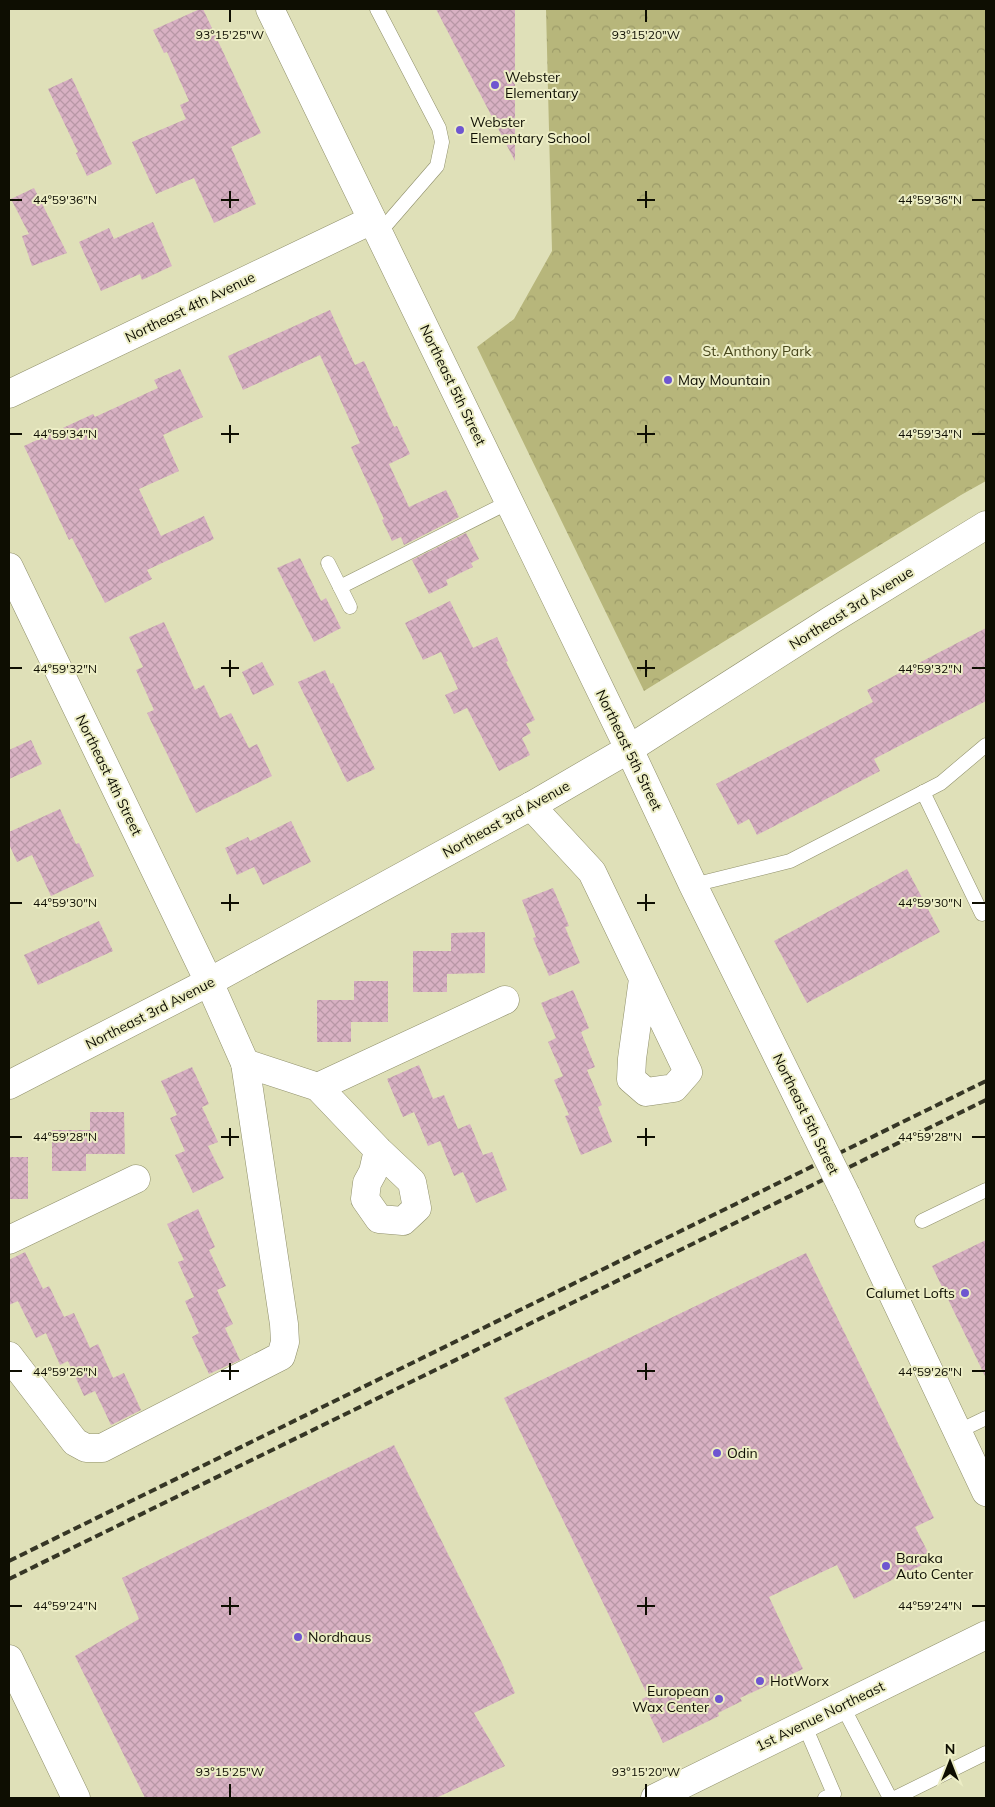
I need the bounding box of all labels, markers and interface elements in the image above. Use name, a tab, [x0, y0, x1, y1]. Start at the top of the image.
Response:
text: 93°15'25"W	[196, 27, 264, 42]
text: 93°15'20"W	[612, 27, 680, 42]
place label: Webster Elementary	[505, 68, 579, 102]
marker: Webster Elementary	[489, 79, 501, 91]
place label: Webster Elementary School	[470, 113, 590, 147]
marker: Webster Elementary School	[454, 124, 466, 136]
text: 44°59'36"N	[33, 192, 97, 207]
text: 44°59'36"N	[898, 192, 962, 207]
street label: Northeast 4th Avenue	[122, 268, 258, 346]
street label: Northeast 5th Street	[416, 322, 490, 448]
park label: St. Anthony Park	[703, 342, 812, 360]
place label: May Mountain	[678, 371, 771, 389]
marker: May Mountain	[662, 374, 674, 386]
text: 44°59'34"N	[33, 426, 97, 441]
text: 44°59'34"N	[898, 426, 962, 441]
street label: Northeast 3rd Avenue	[786, 563, 916, 653]
text: 44°59'32"N	[33, 661, 97, 676]
text: 44°59'32"N	[898, 661, 962, 676]
street label: Northeast 5th Street	[592, 687, 666, 813]
street label: Northeast 4th Street	[72, 712, 146, 838]
street label: Northeast 3rd Avenue	[439, 777, 573, 861]
text: 44°59'30"N	[33, 895, 97, 910]
text: 44°59'30"N	[898, 895, 962, 910]
street label: Northeast 3rd Avenue	[82, 973, 218, 1053]
street label: Northeast 5th Street	[769, 1051, 843, 1177]
text: 44°59'28"N	[33, 1129, 97, 1144]
text: 44°59'28"N	[898, 1129, 962, 1144]
place label: Calumet Lofts	[866, 1284, 955, 1302]
marker: Calumet Lofts	[959, 1287, 971, 1299]
text: 44°59'26"N	[33, 1364, 97, 1379]
text: 44°59'26"N	[898, 1364, 962, 1379]
place label: Odin	[727, 1444, 758, 1462]
marker: Odin	[711, 1447, 723, 1459]
place label: Baraka Auto Center	[896, 1549, 974, 1583]
marker: Baraka Auto Center	[880, 1560, 892, 1572]
text: 44°59'24"N	[33, 1598, 97, 1613]
text: 44°59'24"N	[898, 1598, 962, 1613]
place label: Nordhaus	[308, 1628, 372, 1646]
marker: Nordhaus	[292, 1631, 304, 1643]
place label: HotWorx	[770, 1672, 829, 1690]
marker: HotWorx	[754, 1675, 766, 1687]
street label: 1st Avenue Northeast	[753, 1677, 887, 1755]
place label: European Wax Center	[632, 1682, 710, 1716]
marker: European Wax Center	[713, 1693, 725, 1705]
north arrow	[925, 1737, 975, 1787]
text: N	[945, 1740, 955, 1758]
text: 93°15'25"W	[196, 1764, 264, 1779]
text: 93°15'20"W	[612, 1764, 680, 1779]

